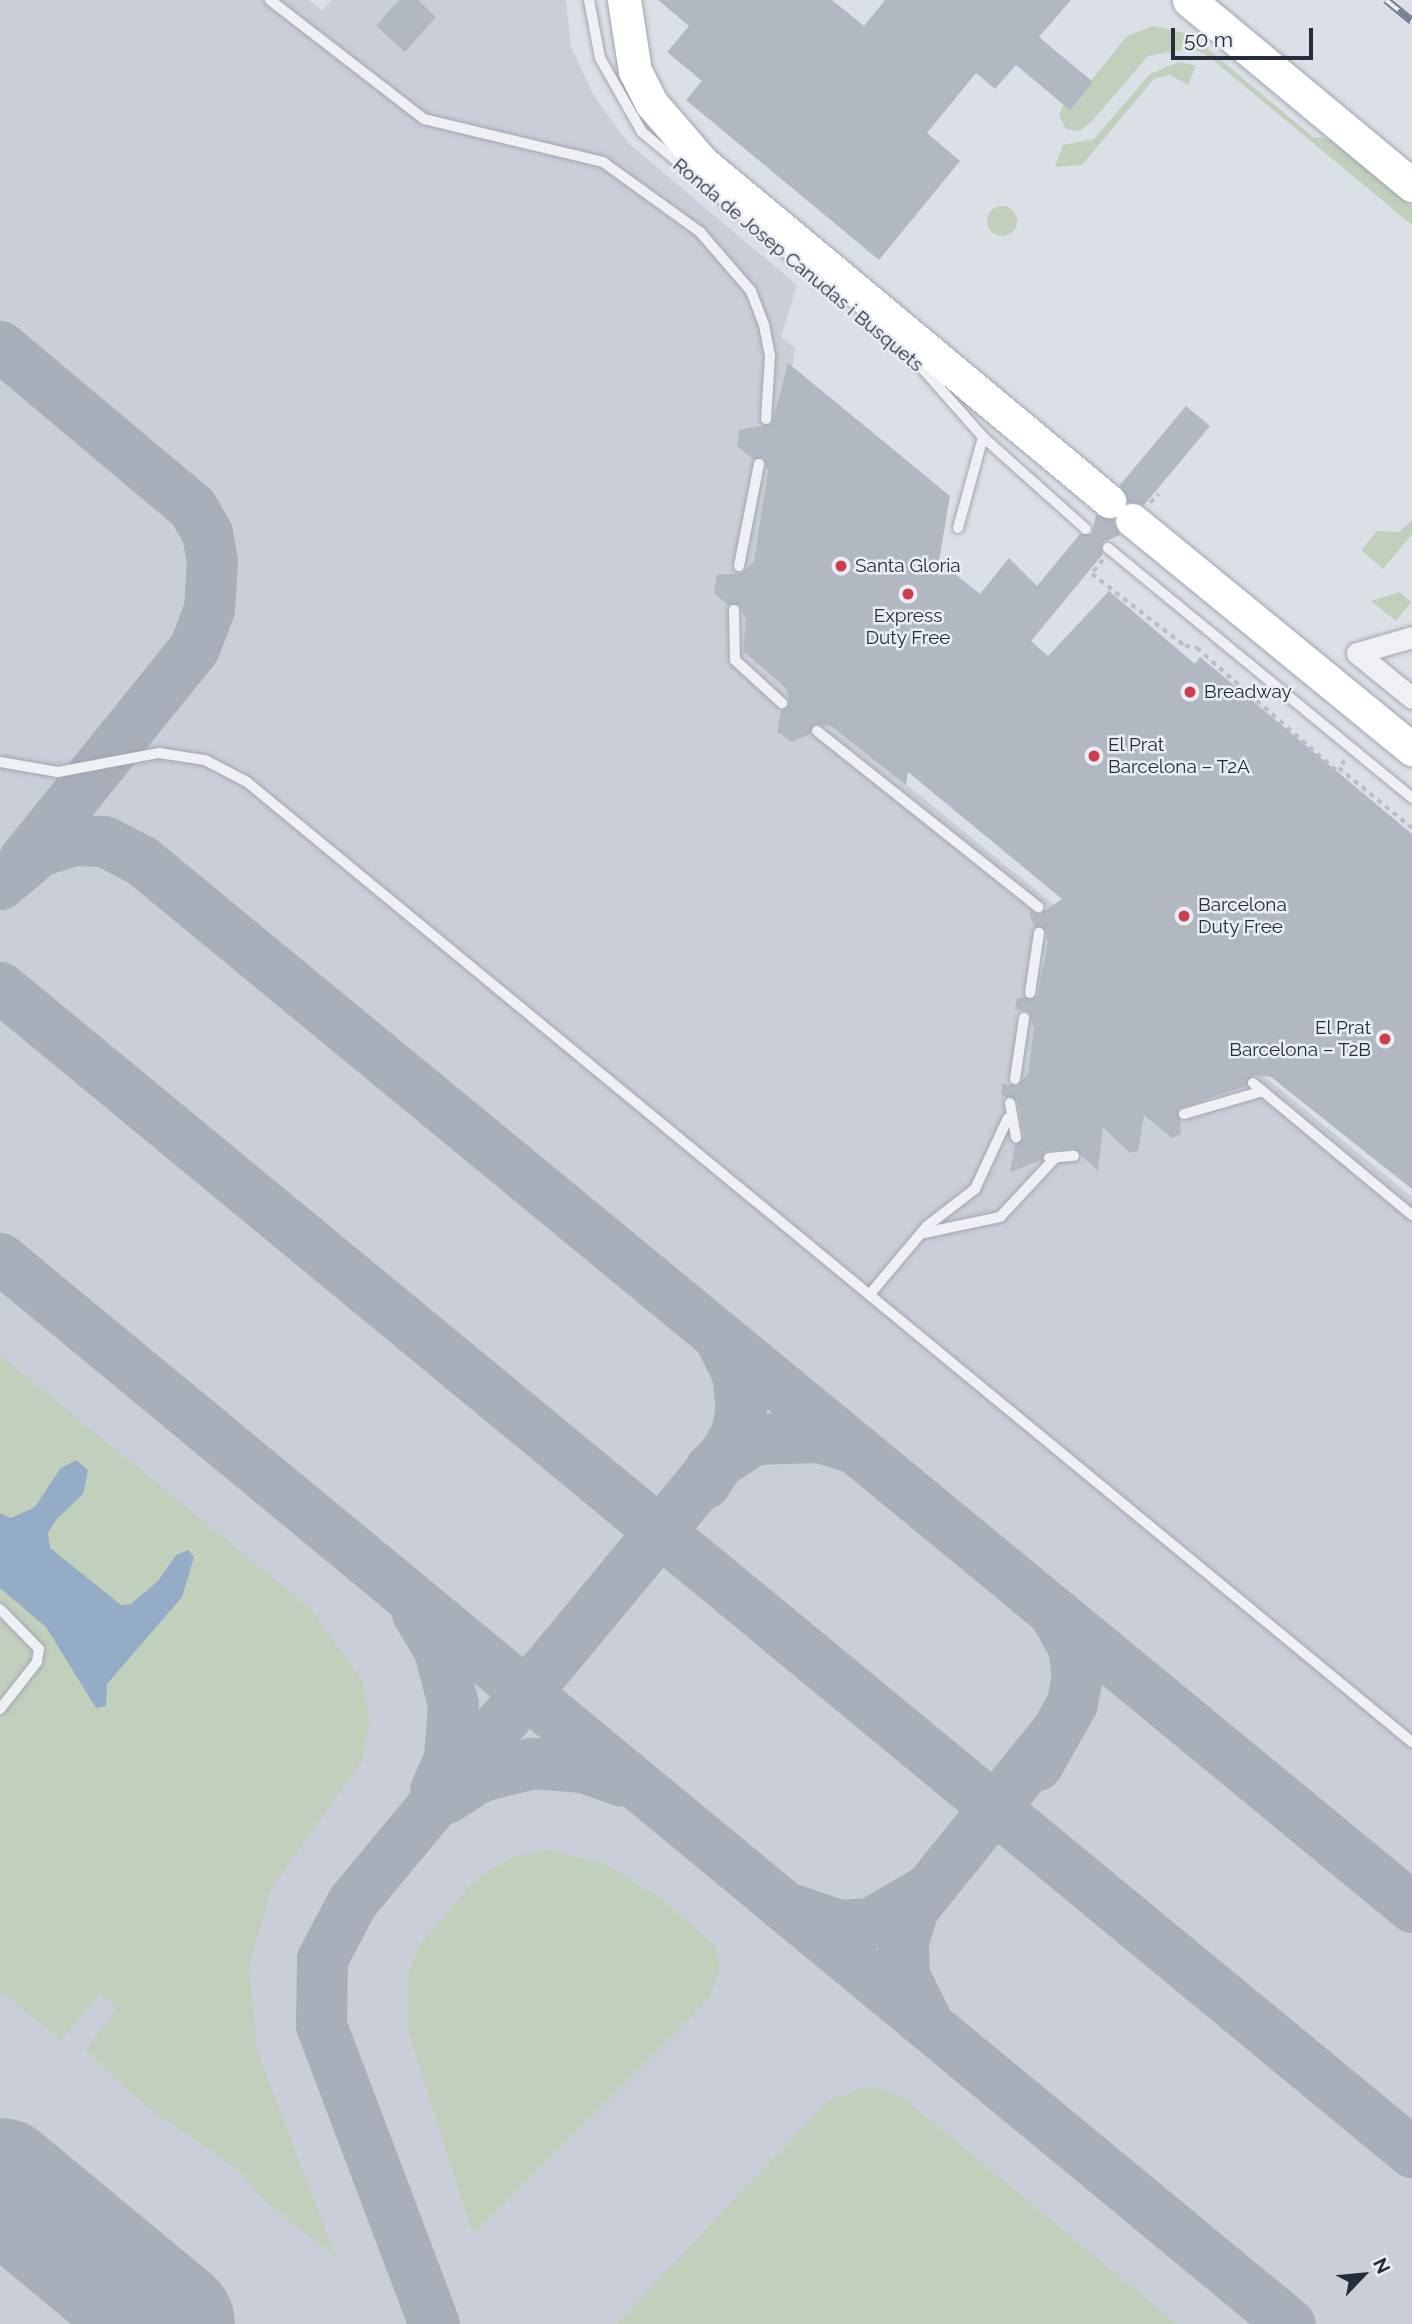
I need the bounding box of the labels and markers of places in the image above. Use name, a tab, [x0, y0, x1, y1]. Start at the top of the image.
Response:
place label: Santa Gloria	[855, 555, 961, 577]
marker: Santa Gloria	[833, 558, 849, 574]
marker: Express Duty Free	[900, 586, 916, 602]
place label: Express Duty Free	[865, 605, 951, 649]
place label: Breadway	[1204, 681, 1292, 703]
marker: Breadway	[1182, 684, 1198, 700]
place label: El Prat Barcelona – T2A	[1108, 734, 1251, 778]
marker: El Prat Barcelona – T2A	[1086, 748, 1102, 764]
place label: Barcelona Duty Free	[1198, 894, 1287, 938]
marker: Barcelona Duty Free	[1176, 908, 1192, 924]
place label: El Prat Barcelona – T2B	[1229, 1017, 1371, 1061]
marker: El Prat Barcelona – T2B	[1377, 1031, 1393, 1047]

